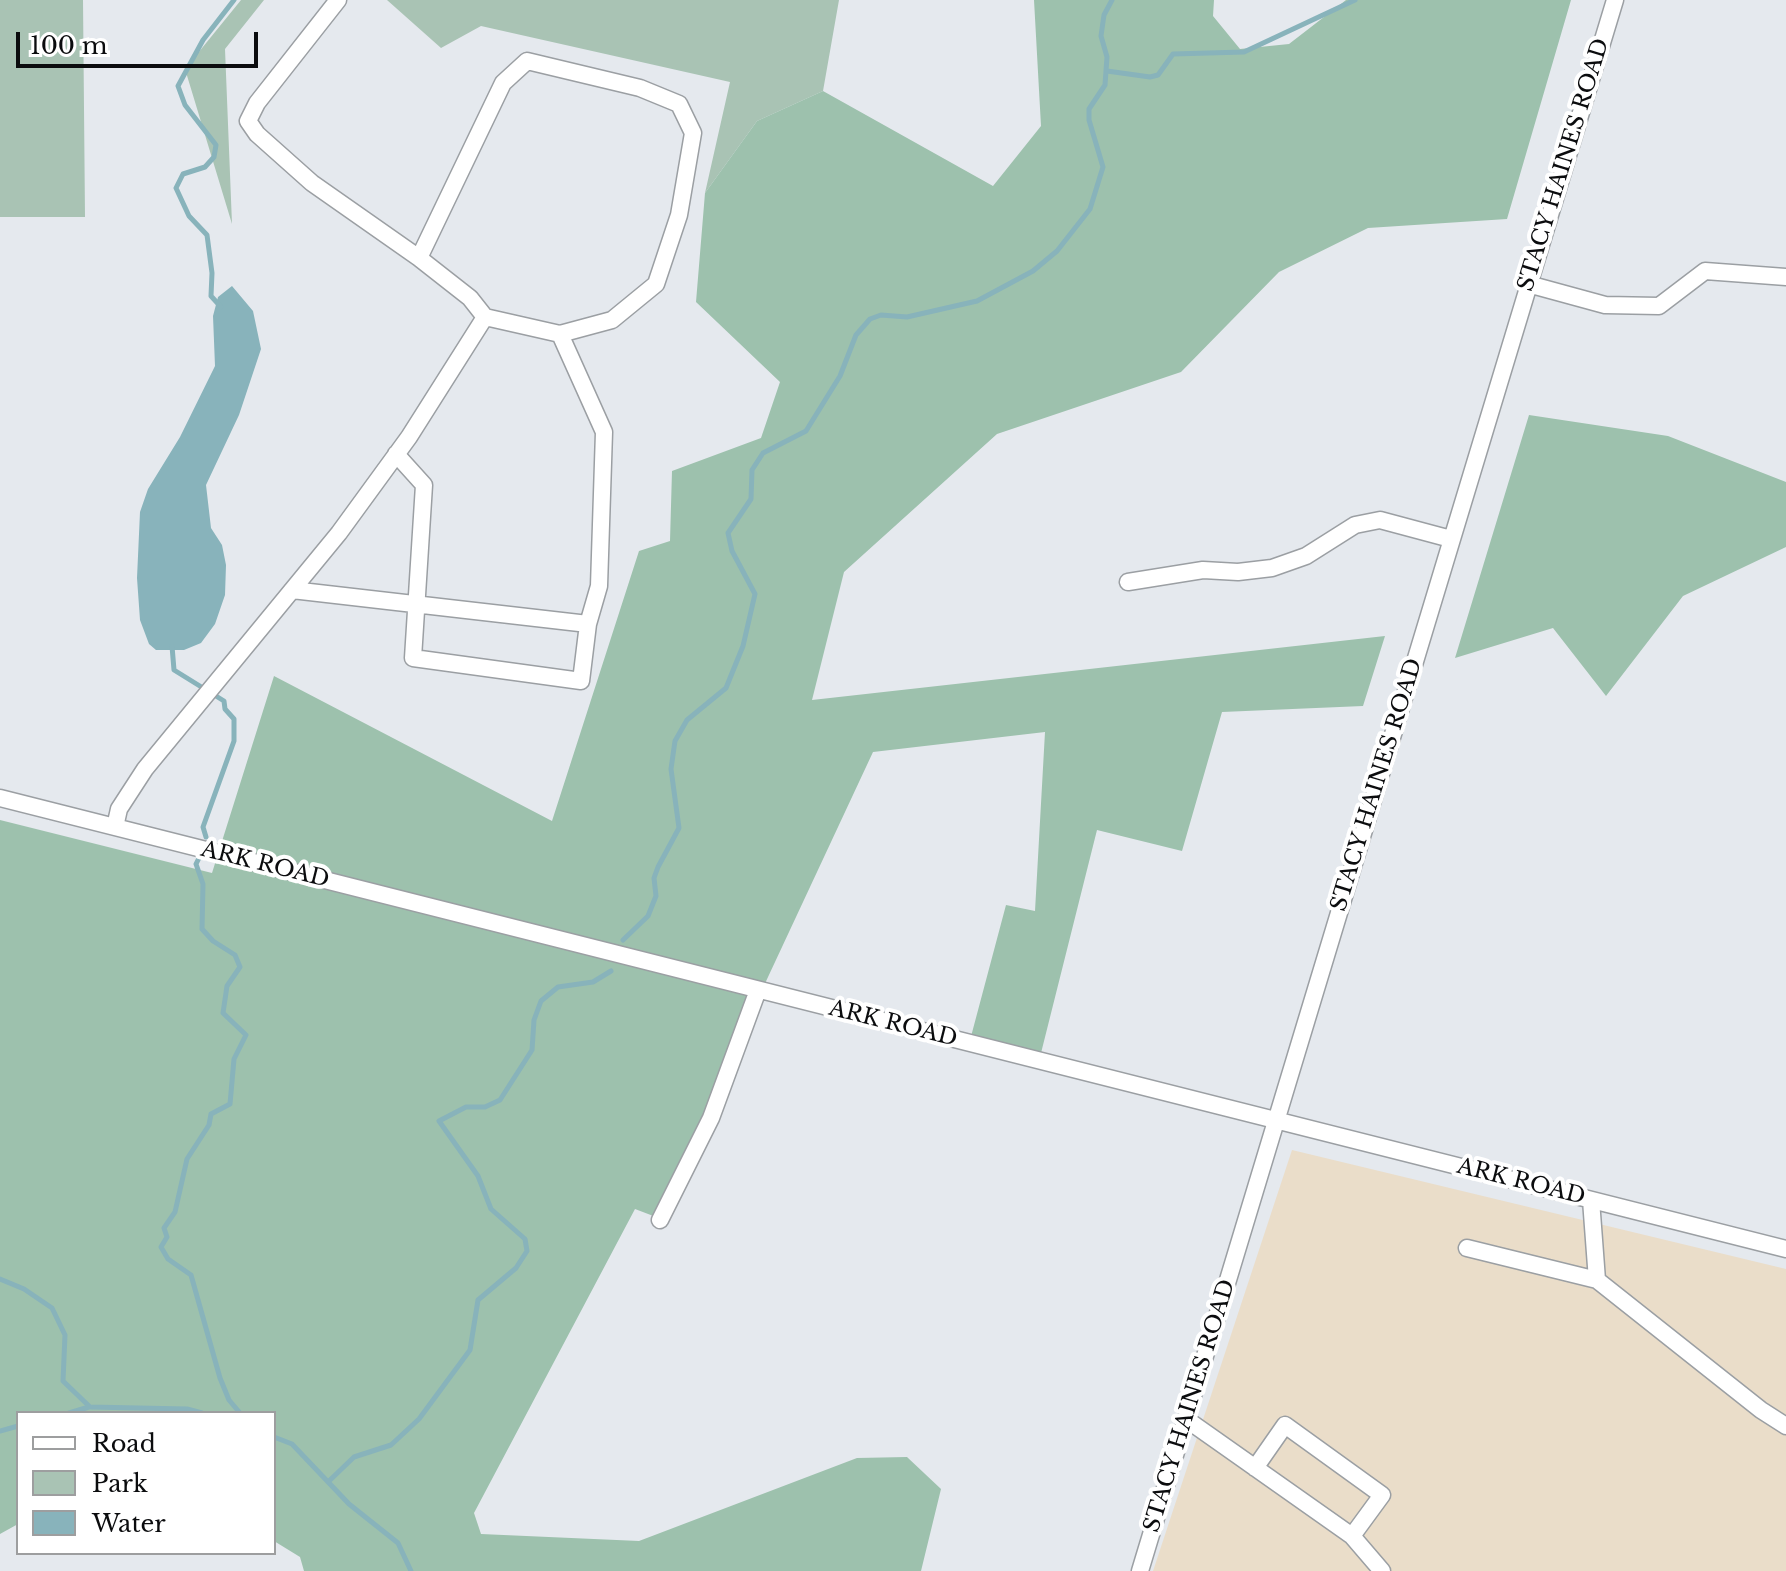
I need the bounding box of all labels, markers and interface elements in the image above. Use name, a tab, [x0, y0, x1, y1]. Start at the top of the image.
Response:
scale bar	[20, 16, 262, 66]
text: 100 m	[30, 31, 108, 60]
street label: STACY HAINES ROAD	[1513, 35, 1615, 295]
street label: STACY HAINES ROAD	[1326, 655, 1428, 915]
street label: ARK ROAD	[198, 836, 332, 894]
street label: ARK ROAD	[826, 995, 960, 1053]
street label: ARK ROAD	[1454, 1153, 1588, 1211]
street label: STACY HAINES ROAD	[1139, 1276, 1241, 1536]
legend	[16, 1411, 276, 1555]
text: Road	[92, 1429, 156, 1458]
text: Park	[92, 1469, 148, 1498]
text: Water	[92, 1509, 166, 1538]

